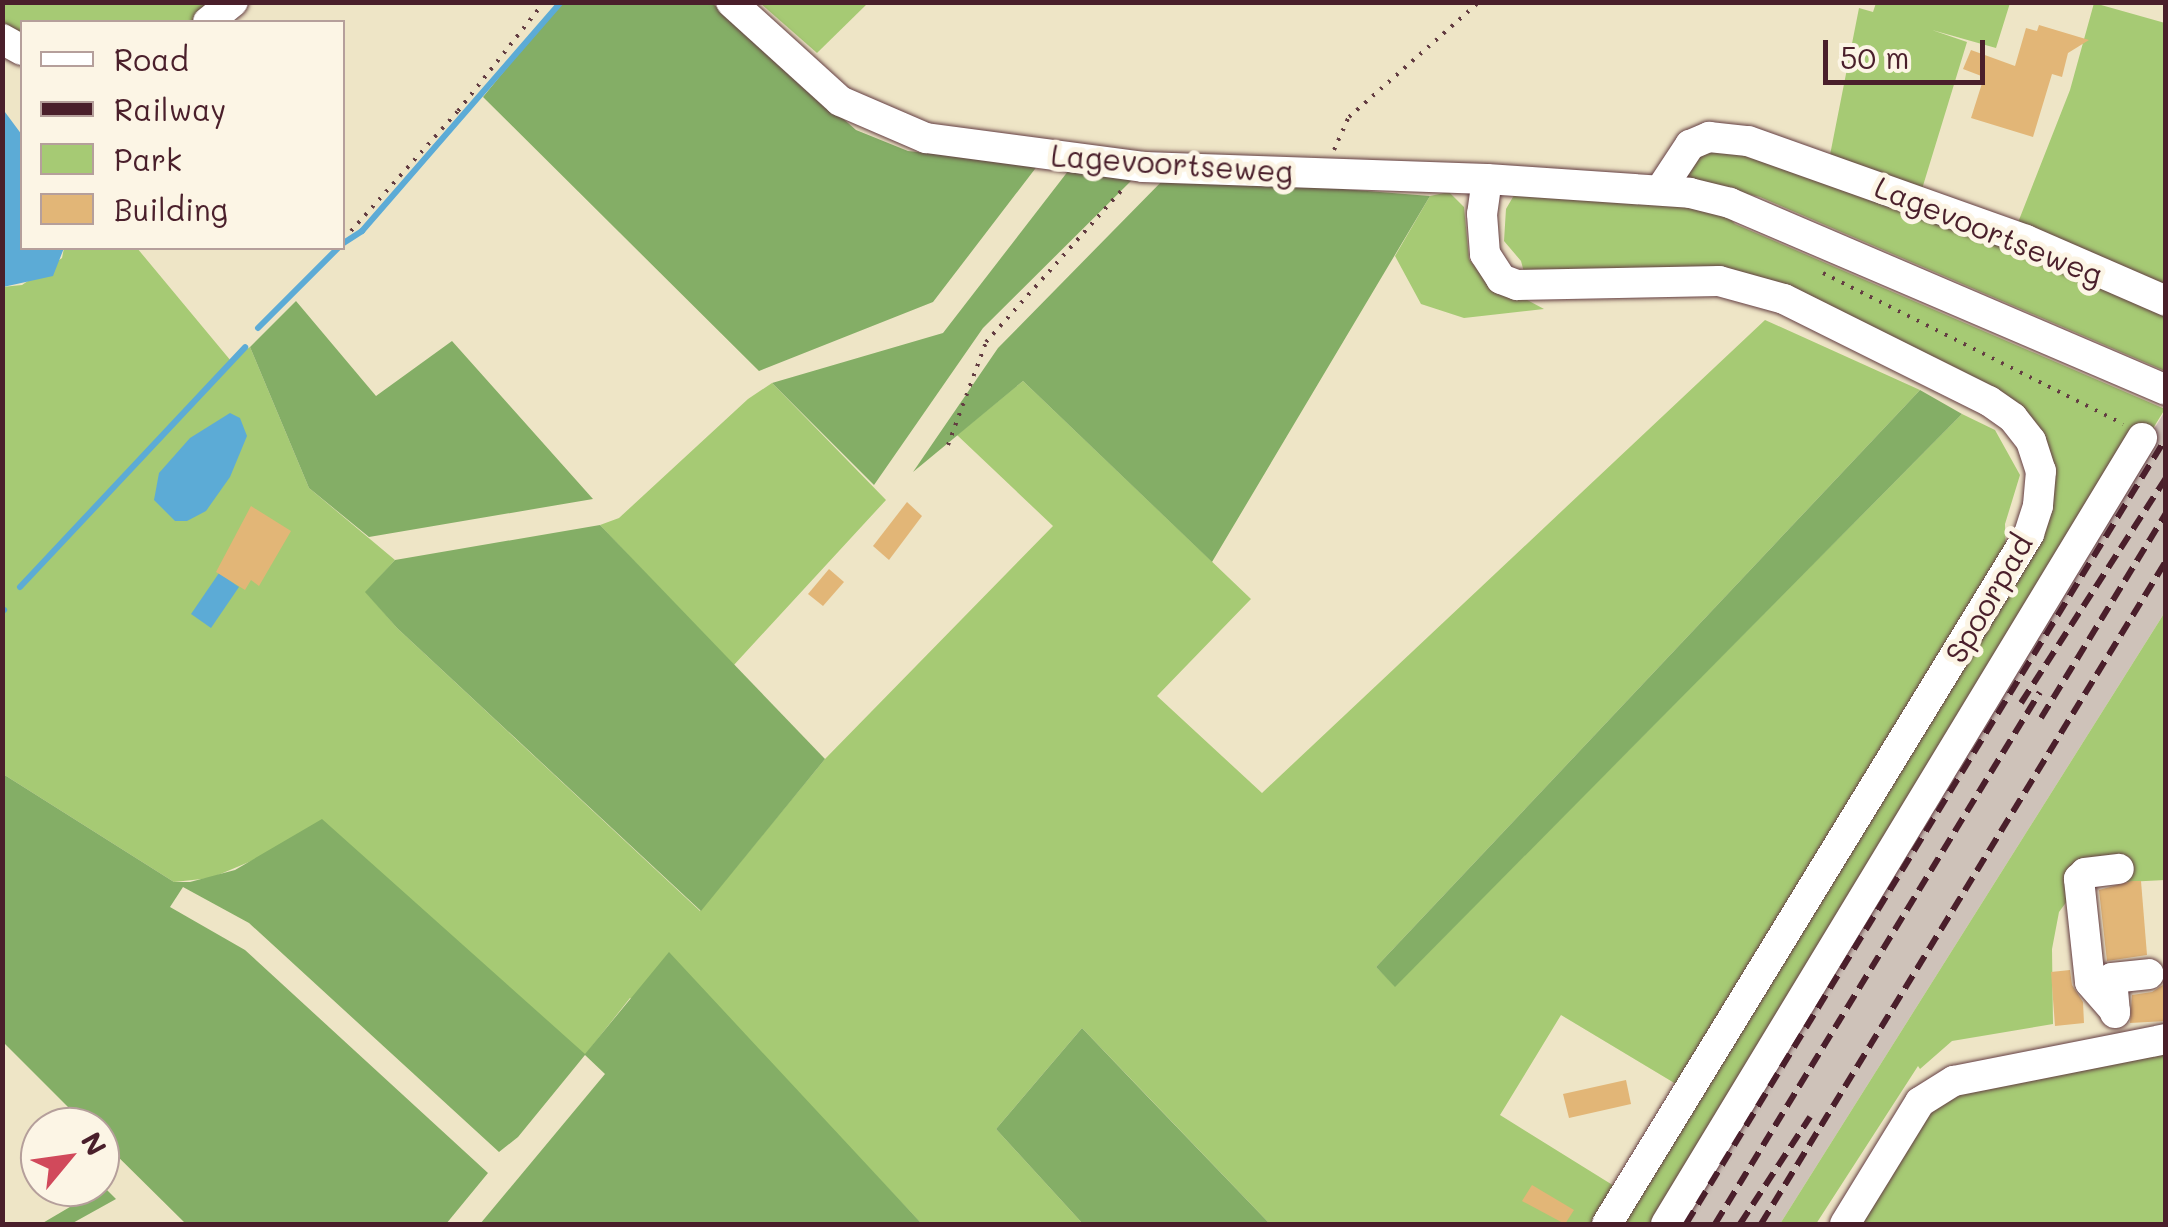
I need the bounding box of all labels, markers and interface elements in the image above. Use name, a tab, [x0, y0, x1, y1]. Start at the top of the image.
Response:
legend	[20, 20, 345, 250]
scale bar	[1828, 20, 1990, 82]
text: 50 m	[1840, 37, 1910, 77]
text: Road	[114, 39, 189, 79]
text: Railway	[114, 89, 226, 129]
street label: Lagevoortseweg	[1050, 137, 1294, 189]
text: Park	[114, 139, 182, 179]
street label: Lagevoortseweg	[1870, 168, 2108, 292]
text: Building	[114, 189, 228, 229]
street label: Spoorpad	[1937, 527, 2039, 669]
north arrow	[20, 1107, 120, 1207]
text: N	[74, 1125, 115, 1161]

